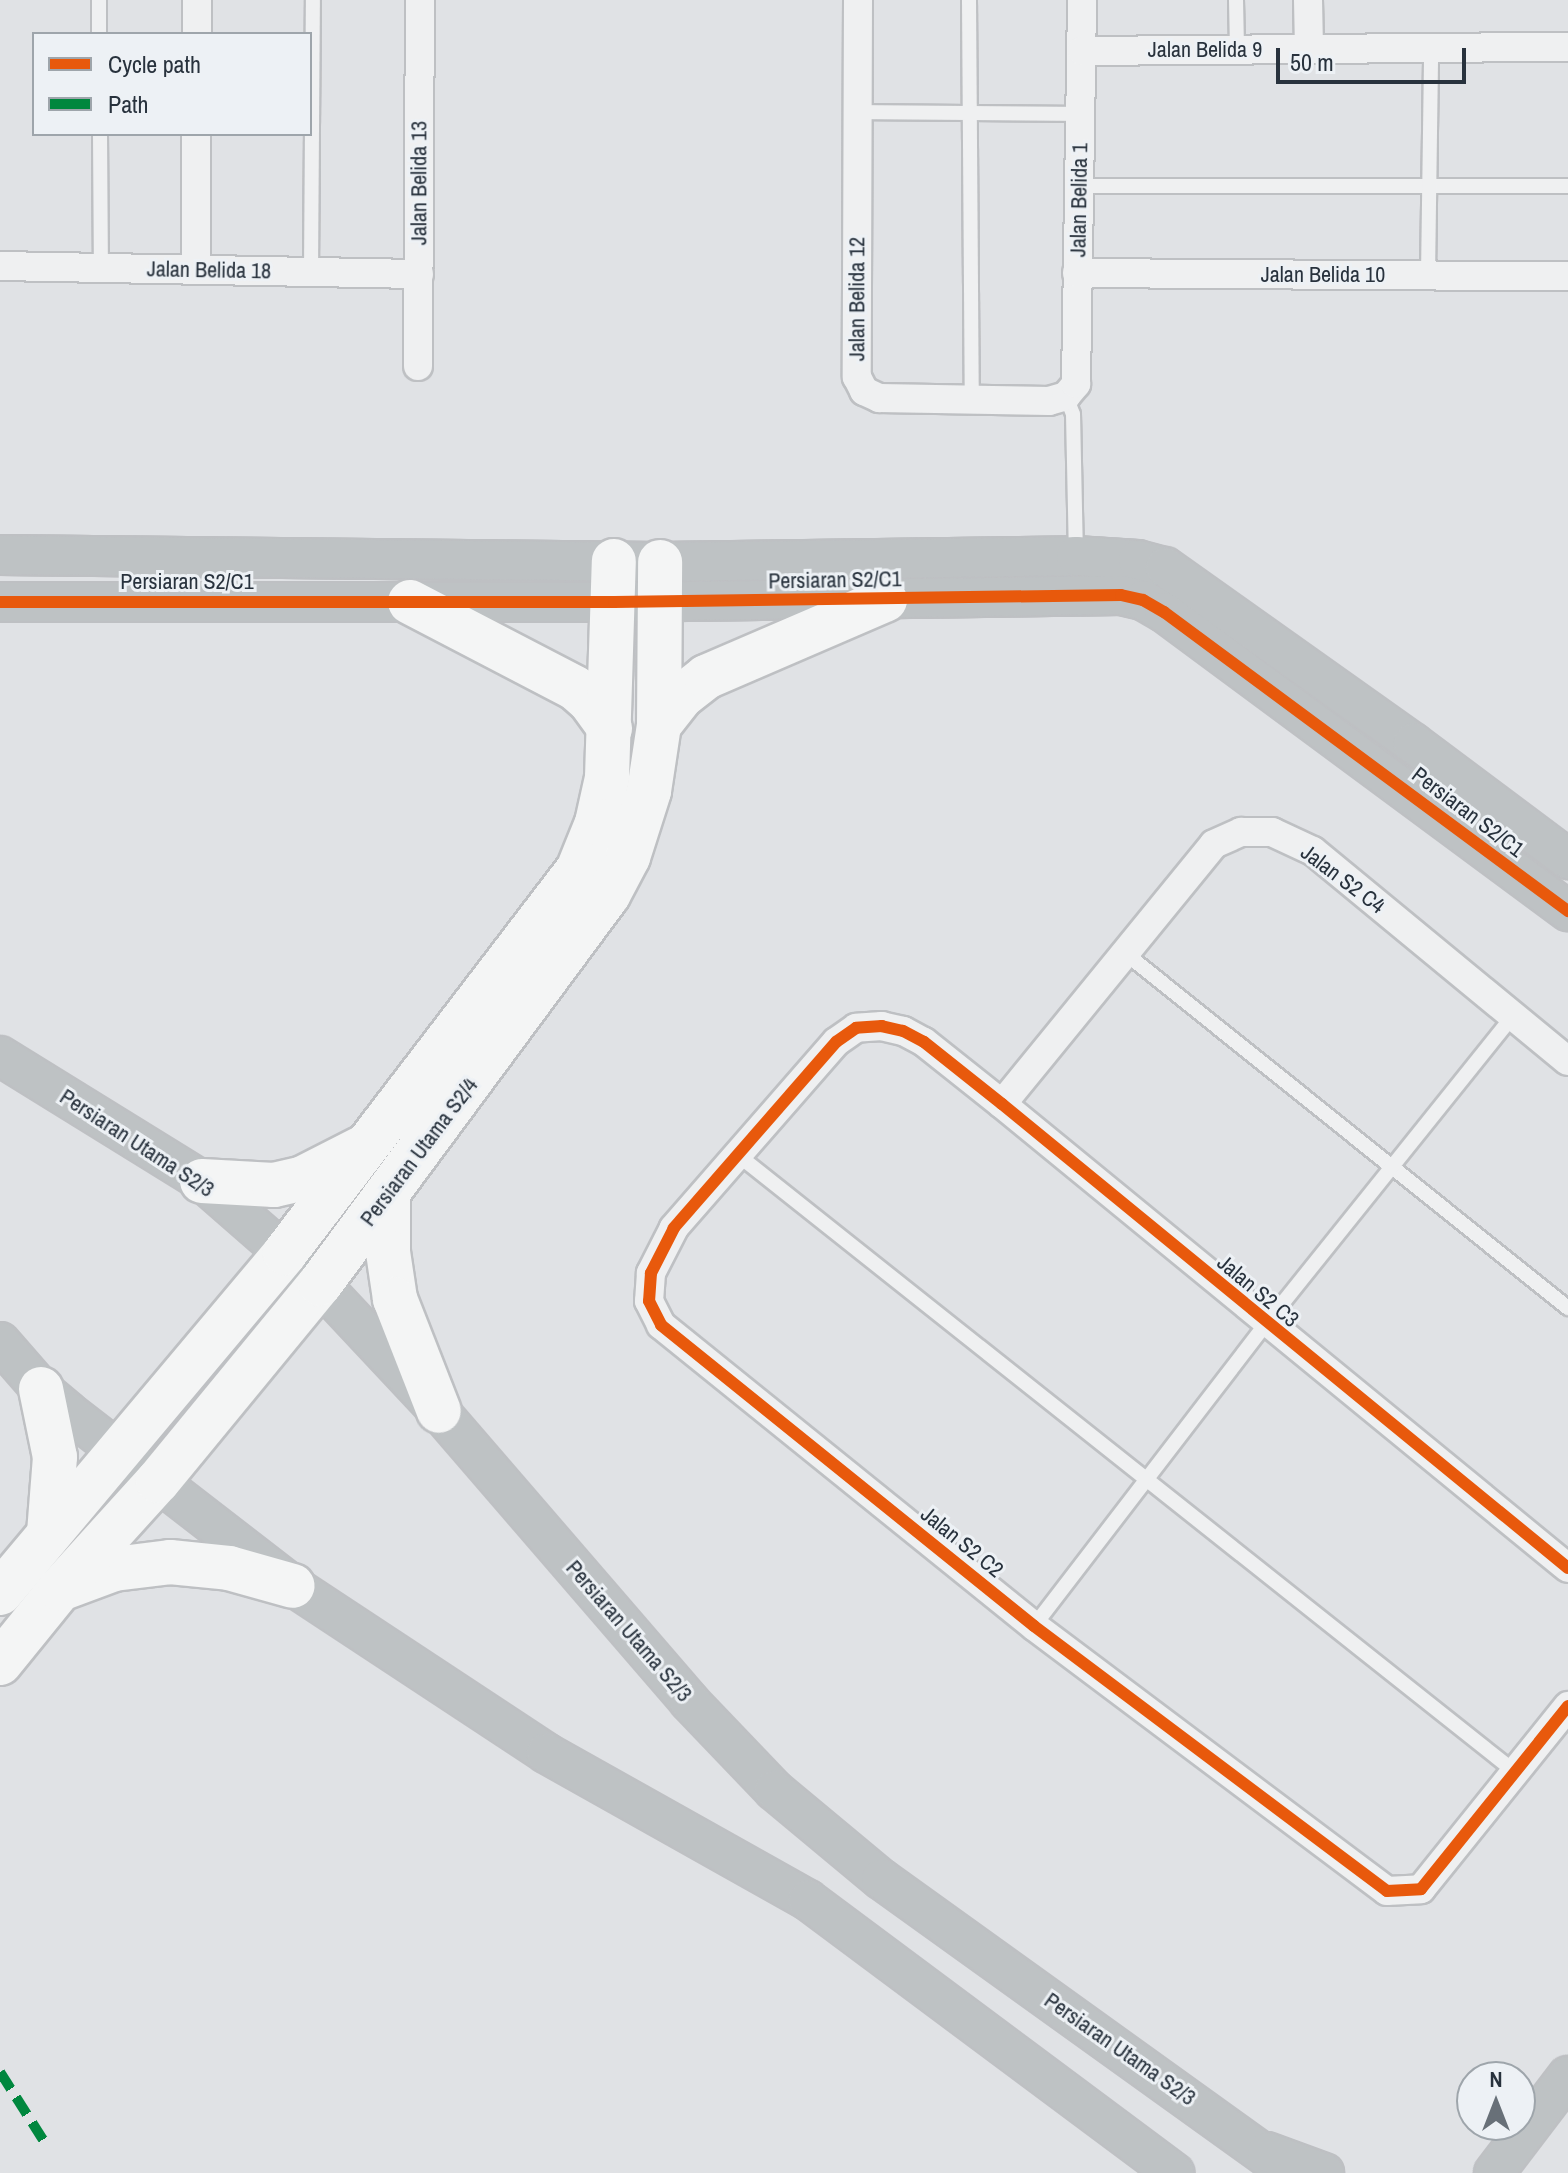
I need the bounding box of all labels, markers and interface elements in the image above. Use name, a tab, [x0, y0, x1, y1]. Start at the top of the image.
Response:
legend	[32, 32, 312, 136]
scale bar	[1280, 32, 1470, 82]
street label: Jalan Belida 9	[1148, 37, 1262, 63]
text: 50 m	[1290, 46, 1334, 78]
text: Cycle path	[108, 48, 201, 80]
text: Path	[108, 88, 149, 120]
street label: Jalan Belida 13	[406, 121, 432, 245]
street label: Jalan Belida 1	[1065, 143, 1093, 257]
street label: Jalan Belida 12	[844, 237, 870, 361]
street label: Jalan Belida 18	[147, 256, 271, 284]
street label: Jalan Belida 10	[1261, 262, 1385, 288]
street label: Persiaran S2/C1	[768, 566, 902, 594]
street label: Persiaran S2/C1	[120, 569, 254, 595]
street label: Persiaran S2/C1	[1407, 761, 1529, 863]
street label: Jalan S2 C4	[1296, 839, 1390, 919]
street label: Persiaran Utama S2/4	[355, 1073, 483, 1231]
street label: Persiaran Utama S2/3	[55, 1083, 219, 1203]
street label: Jalan S2 C3	[1212, 1249, 1304, 1333]
street label: Jalan S2 C2	[916, 1501, 1008, 1583]
street label: Persiaran Utama S2/3	[560, 1555, 698, 1707]
street label: Persiaran Utama S2/3	[1039, 1987, 1201, 2111]
north arrow	[1456, 2061, 1536, 2141]
text: N	[1489, 2064, 1503, 2094]

